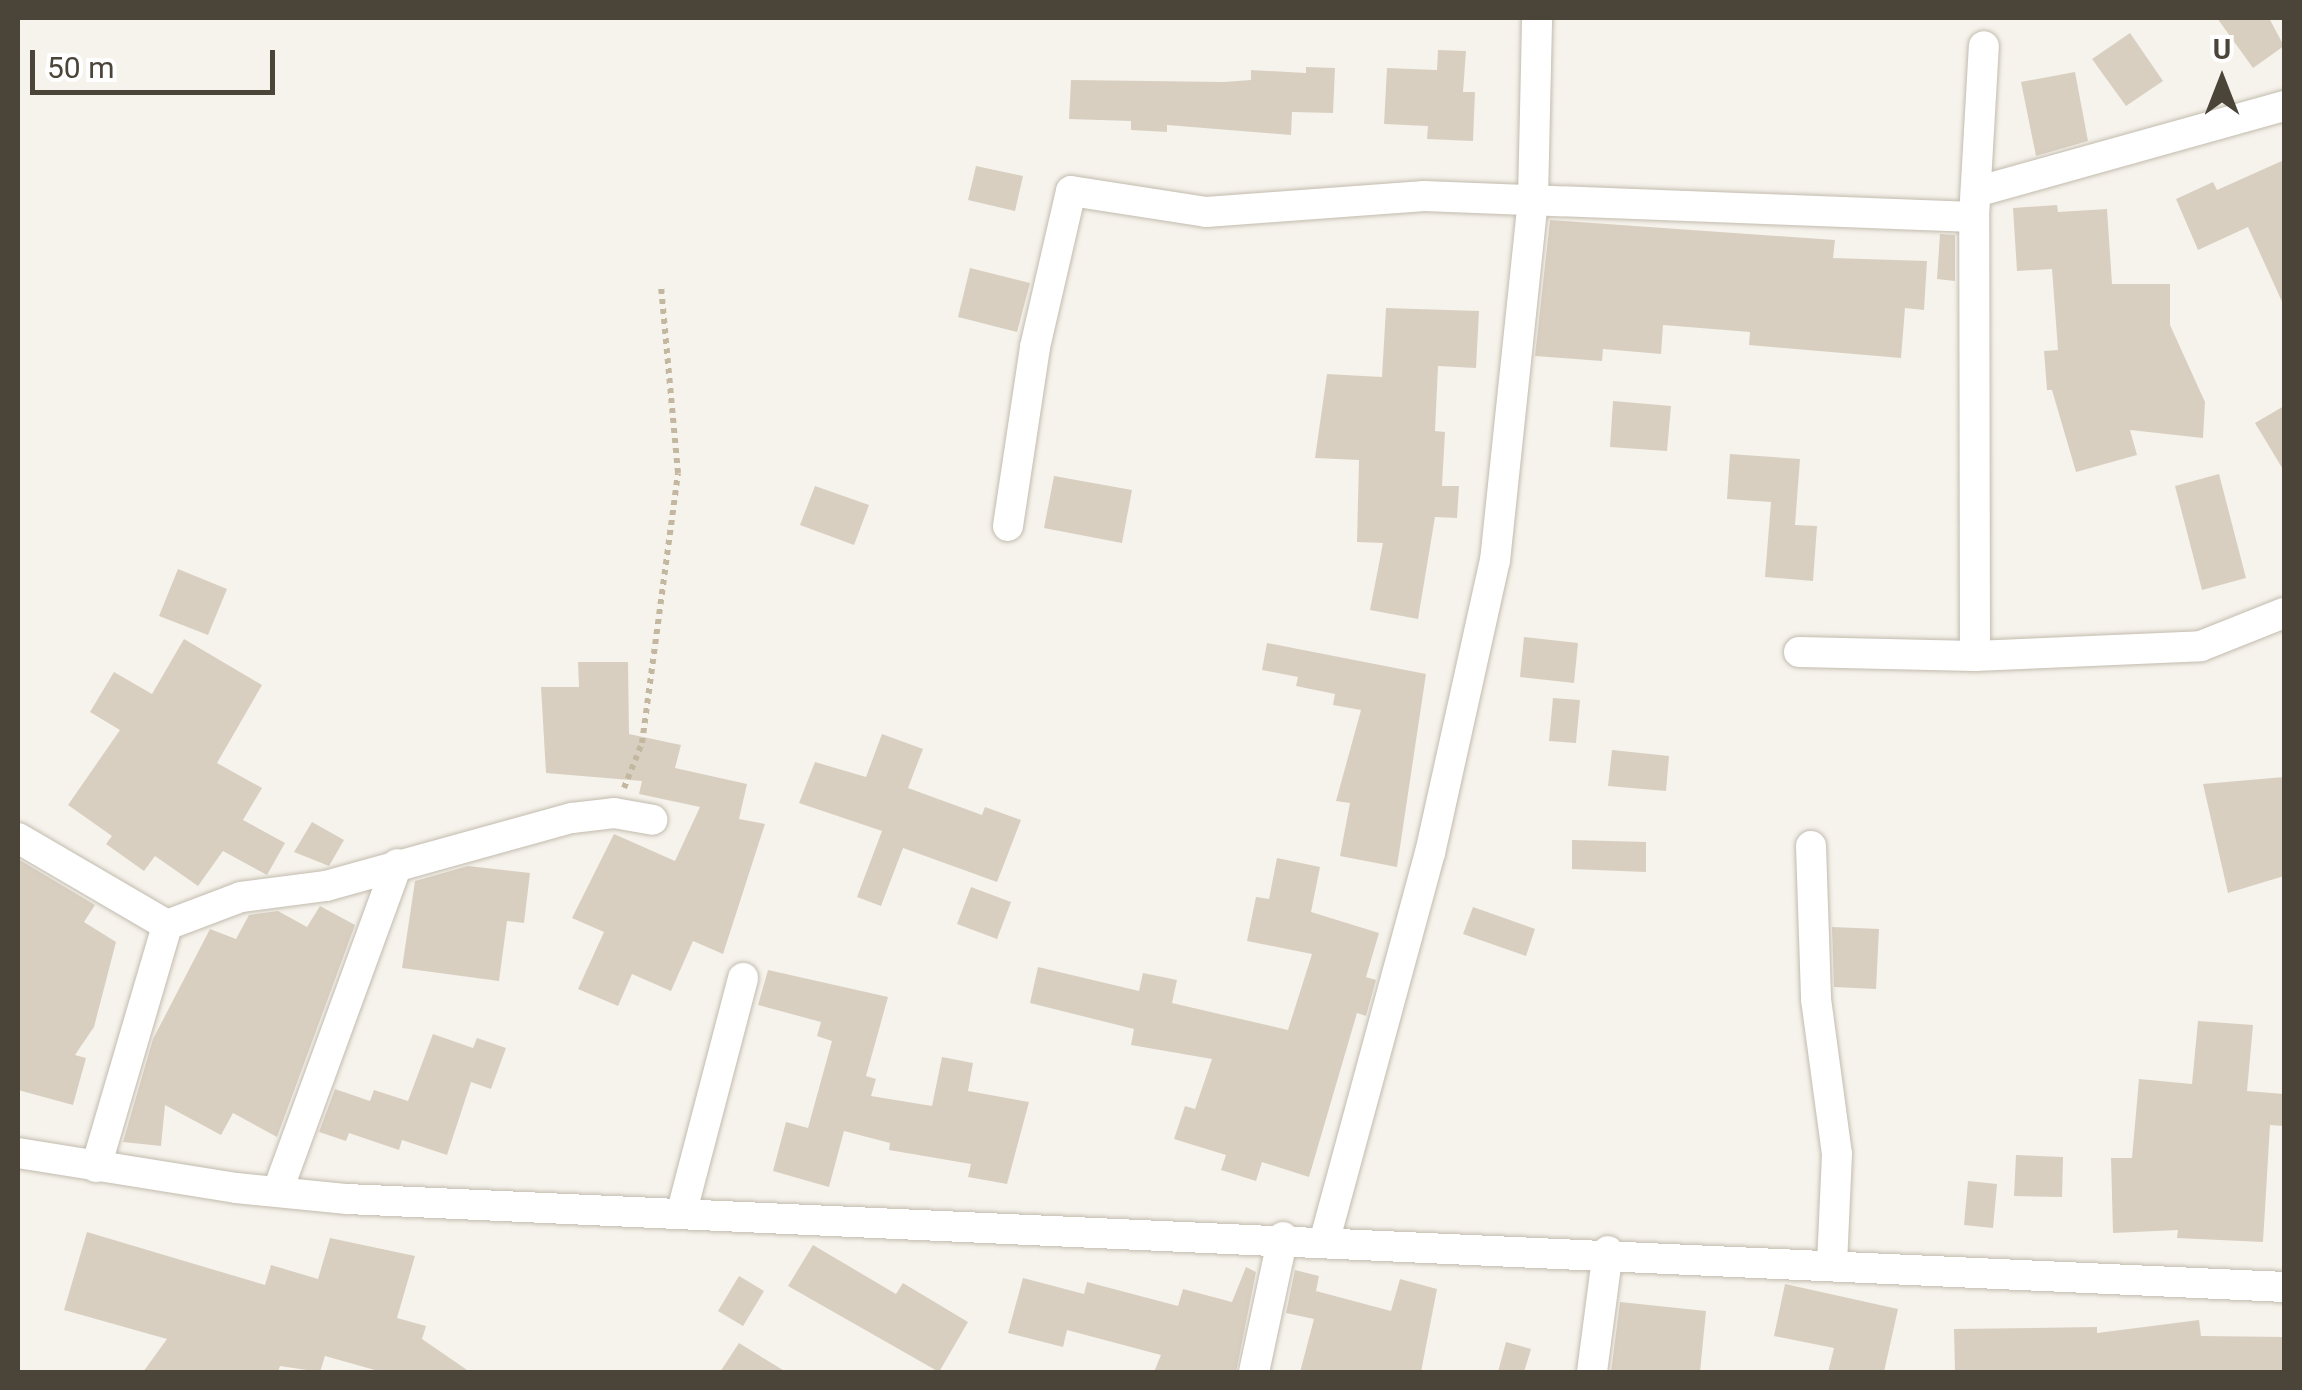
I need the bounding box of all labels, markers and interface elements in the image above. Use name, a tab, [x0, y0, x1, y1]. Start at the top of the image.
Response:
scale bar	[35, 30, 280, 92]
north arrow	[2172, 30, 2272, 130]
text: U	[2213, 33, 2231, 66]
text: 50 m	[47, 50, 114, 85]

